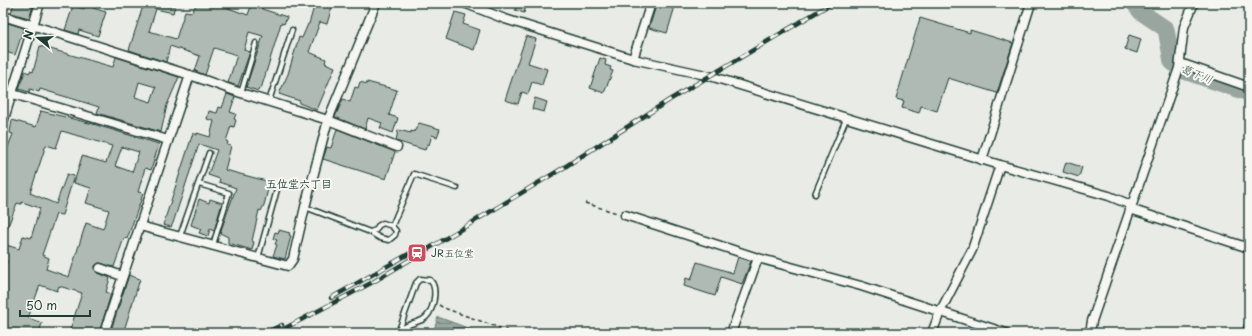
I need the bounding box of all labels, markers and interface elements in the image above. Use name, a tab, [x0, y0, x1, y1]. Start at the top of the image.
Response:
north arrow	[18, 18, 58, 58]
text: N	[19, 28, 38, 42]
water label: 葛下川	[1179, 59, 1216, 88]
district label: 五位堂六丁目	[266, 175, 332, 192]
station icon: JR五位堂	[406, 242, 428, 264]
place label: JR五位堂	[431, 245, 474, 260]
scale bar	[20, 292, 90, 318]
text: 50 m	[26, 296, 57, 314]

